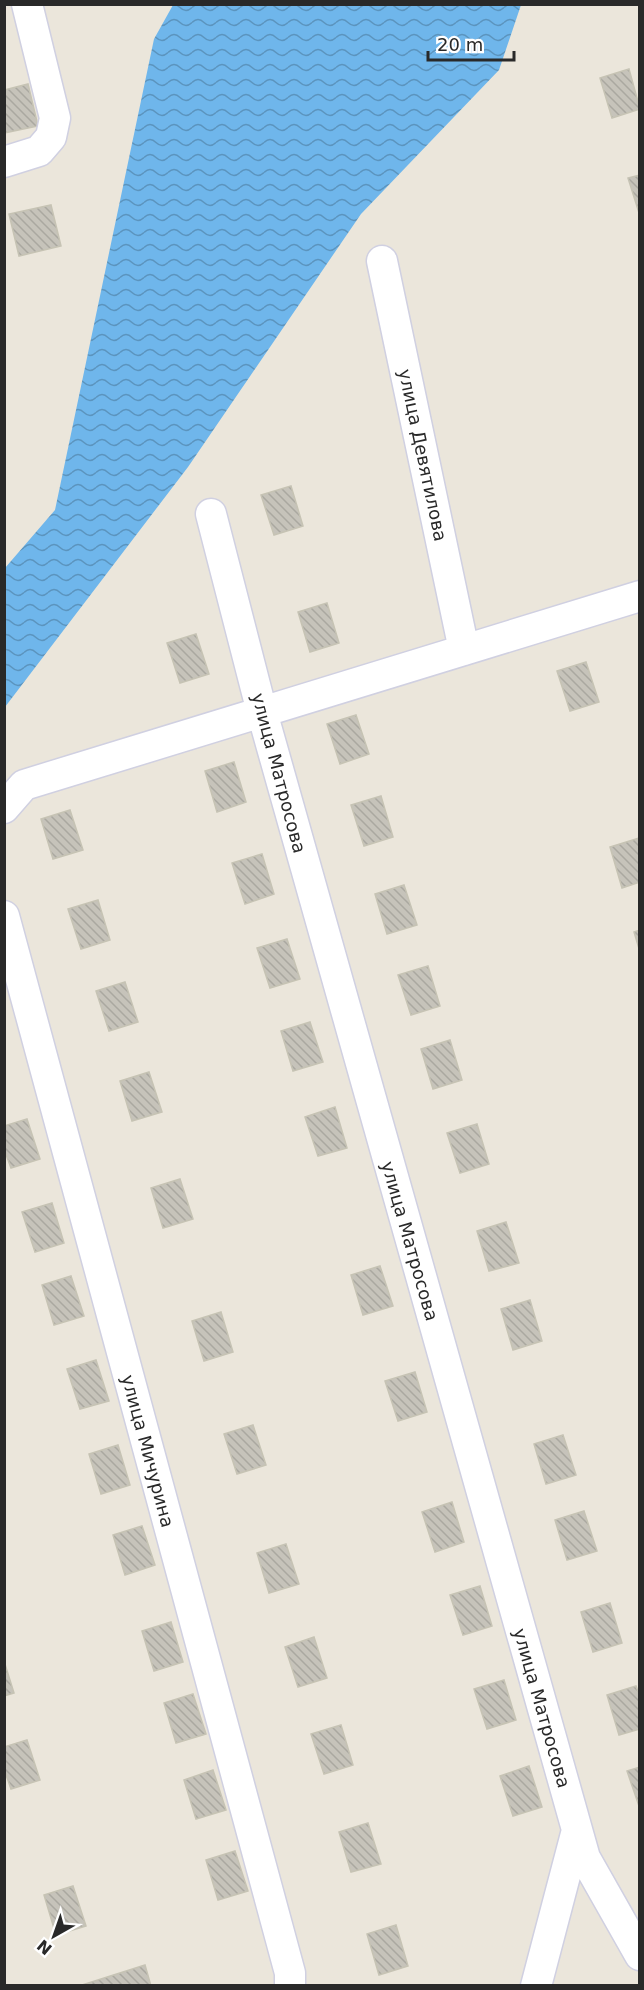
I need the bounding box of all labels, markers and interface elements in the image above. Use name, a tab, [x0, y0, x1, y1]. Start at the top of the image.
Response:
scale bar	[428, 24, 514, 62]
text: 20 m	[437, 34, 483, 55]
street label: улица Девятилова	[394, 367, 452, 543]
street label: улица Матросова	[248, 691, 310, 855]
street label: улица Матросова	[377, 1159, 443, 1323]
street label: улица Мичурина	[118, 1372, 178, 1530]
street label: улица Матросова	[509, 1626, 575, 1790]
north arrow	[24, 1906, 84, 1966]
text: N	[33, 1936, 56, 1959]

